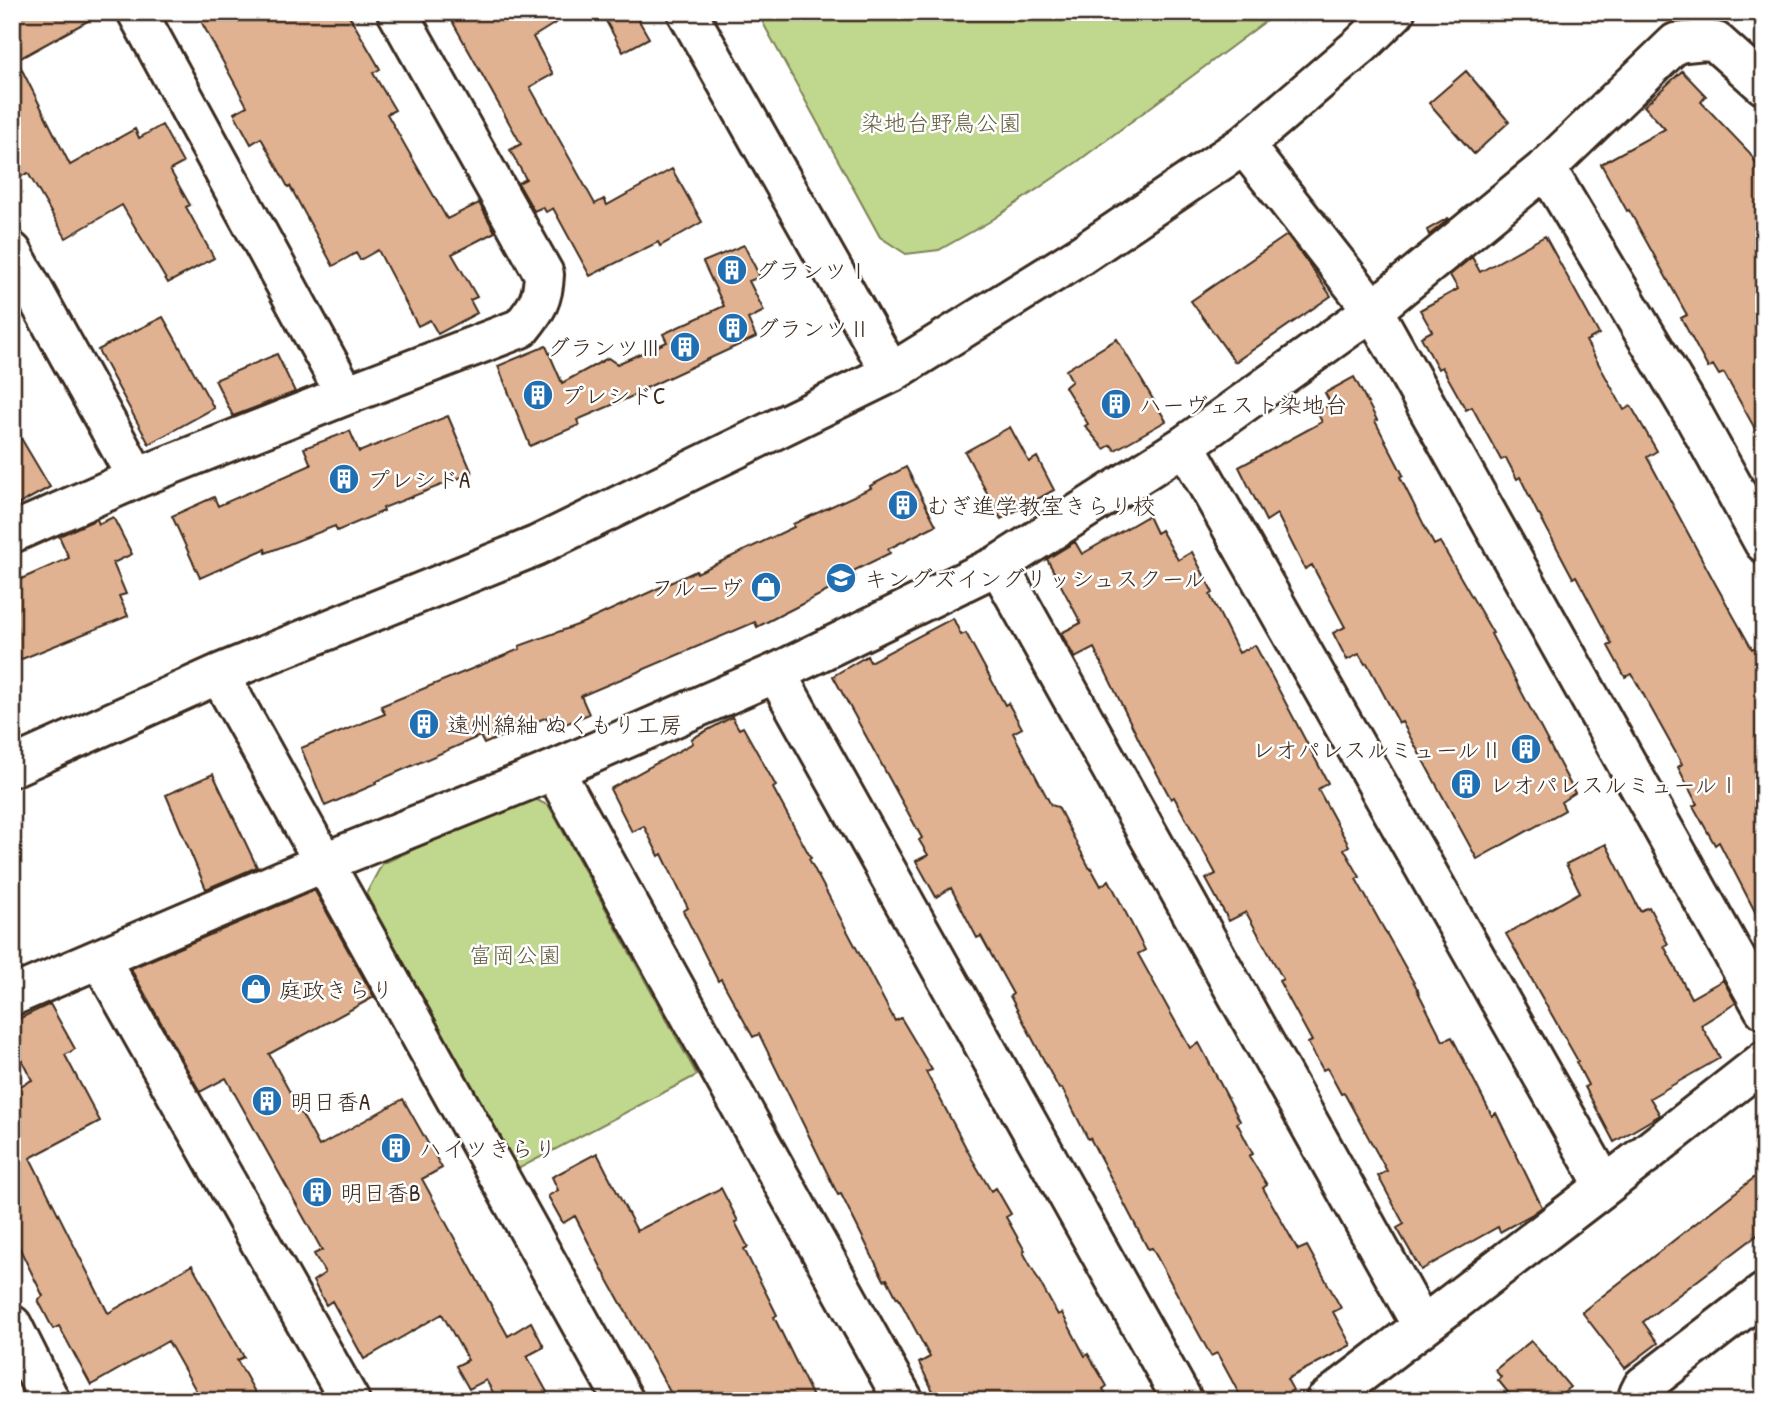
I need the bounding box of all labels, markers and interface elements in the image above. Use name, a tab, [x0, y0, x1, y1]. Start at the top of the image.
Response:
park label: 染地台野鳥公園	[861, 107, 1022, 138]
building icon: グランツⅠ	[715, 253, 749, 287]
place label: グランツⅠ	[755, 255, 870, 286]
building icon: グランツⅡ	[716, 311, 750, 345]
place label: グランツⅡ	[756, 313, 871, 344]
building icon: グランツⅢ	[668, 330, 702, 364]
place label: グランツⅢ	[547, 332, 662, 363]
building icon: プレシドC	[521, 378, 555, 412]
place label: プレシドC	[561, 380, 666, 411]
building icon: ハーヴェスト染地台	[1099, 387, 1133, 421]
place label: ハーヴェスト染地台	[1139, 389, 1348, 420]
building icon: プレシドA	[327, 462, 361, 496]
place label: プレシドA	[367, 464, 470, 495]
building icon: むぎ進学教室きらり校	[886, 488, 920, 522]
place label: むぎ進学教室きらり校	[926, 490, 1156, 521]
school or university icon: キングズイングリッシュスクール	[824, 561, 858, 595]
place label: キングズイングリッシュスクール	[864, 563, 1206, 594]
shop icon: フルーヴ	[749, 570, 783, 604]
place label: フルーヴ	[651, 572, 743, 603]
building icon: 遠州綿紬 ぬくもり工房	[407, 707, 441, 741]
place label: 遠州綿紬 ぬくもり工房	[447, 709, 682, 740]
building icon: レオパレスルミュールⅡ	[1509, 732, 1543, 766]
place label: レオパレスルミュールⅡ	[1251, 734, 1503, 765]
building icon: レオパレスルミュールⅠ	[1449, 767, 1483, 801]
place label: レオパレスルミュールⅠ	[1489, 769, 1741, 800]
park label: 富岡公園	[469, 939, 561, 970]
shop icon: 庭政きらり	[239, 972, 273, 1006]
place label: 庭政きらり	[279, 974, 394, 1005]
building icon: 明日香A	[250, 1084, 284, 1118]
place label: 明日香A	[290, 1086, 370, 1117]
building icon: ハイツきらり	[379, 1131, 413, 1165]
place label: ハイツきらり	[419, 1133, 557, 1164]
building icon: 明日香B	[300, 1175, 334, 1209]
place label: 明日香B	[340, 1177, 421, 1208]

